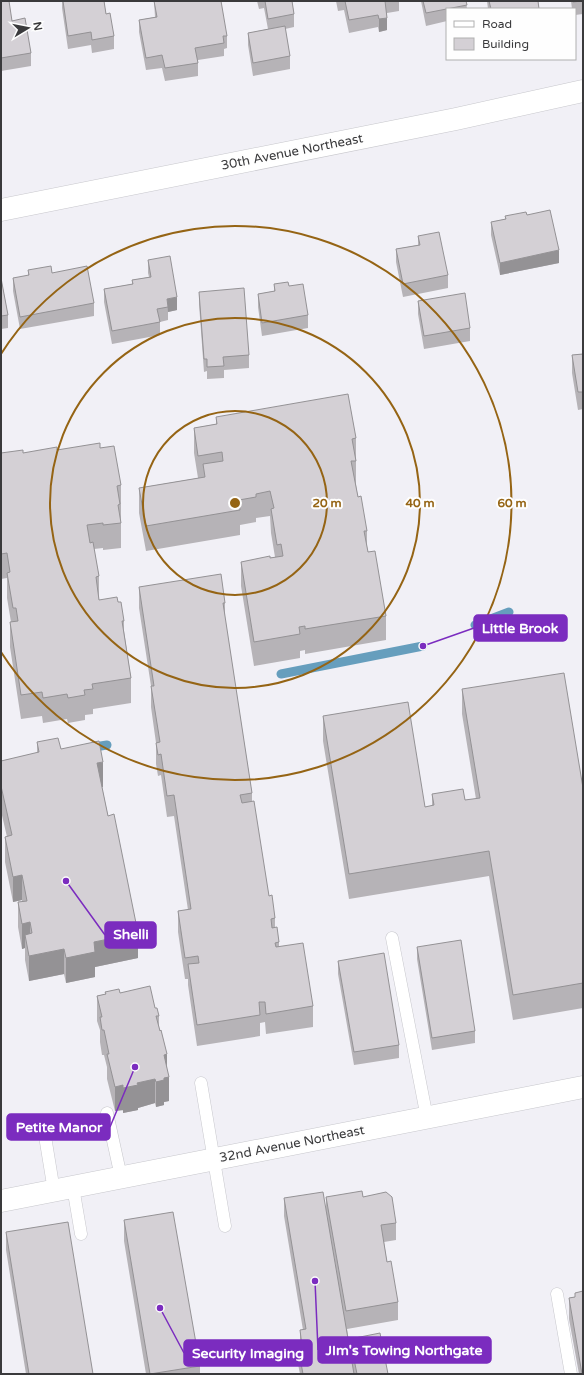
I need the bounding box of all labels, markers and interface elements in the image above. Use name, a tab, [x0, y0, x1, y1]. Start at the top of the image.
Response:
north arrow	[8, 8, 48, 48]
legend	[446, 8, 576, 60]
text: Road	[482, 17, 512, 31]
text: N	[30, 21, 45, 32]
text: Building	[482, 37, 529, 51]
street label: 30th Avenue Northeast	[220, 130, 364, 174]
centre of rings	[228, 496, 242, 510]
text: 20 m	[312, 496, 342, 510]
text: 40 m	[405, 496, 435, 510]
text: 60 m	[497, 496, 527, 510]
callout: Little Brook	[474, 615, 567, 641]
text: Little Brook	[482, 620, 559, 637]
callout: Shelli	[105, 922, 156, 948]
text: Shelli	[113, 926, 149, 943]
callout: Petite Manor	[7, 1114, 110, 1140]
text: Petite Manor	[16, 1119, 103, 1136]
street label: 32nd Avenue Northeast	[218, 1122, 366, 1166]
callout: JIm's Towing Northgate	[318, 1337, 491, 1363]
callout: Security Imaging	[184, 1340, 312, 1366]
text: JIm's Towing Northgate	[325, 1342, 482, 1359]
text: Security Imaging	[192, 1345, 304, 1362]

